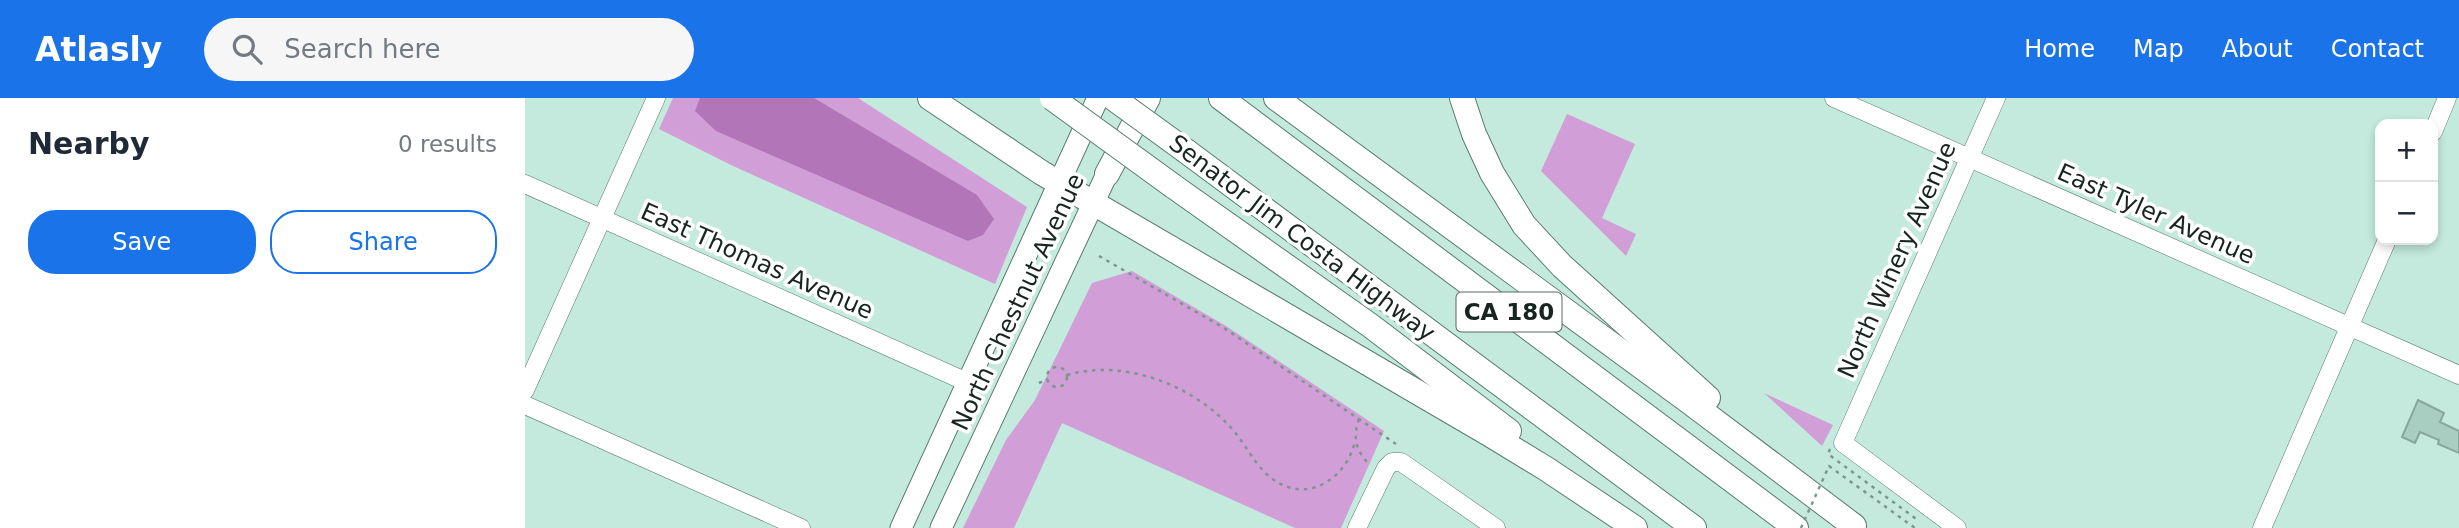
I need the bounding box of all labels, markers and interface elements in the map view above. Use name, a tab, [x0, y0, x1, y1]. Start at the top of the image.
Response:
search box	[204, 18, 694, 81]
text: Atlasly	[35, 30, 162, 69]
icon: search	[228, 30, 266, 68]
text: Search here	[284, 34, 441, 64]
text: Home	[2024, 35, 2095, 63]
text: Map	[2133, 35, 2184, 63]
text: About	[2222, 35, 2293, 63]
text: Contact	[2331, 35, 2424, 63]
map controls	[2375, 119, 2438, 245]
button: +	[2375, 119, 2438, 182]
text: Nearby	[28, 126, 150, 161]
street label: Senator Jim Costa Highway	[1164, 129, 1440, 347]
text: 0 results	[398, 131, 497, 157]
street label: North Winery Avenue	[1832, 138, 1962, 382]
street label: East Tyler Avenue	[2053, 158, 2259, 270]
street label: North Chestnut Avenue	[946, 169, 1090, 435]
button: −	[2375, 182, 2438, 245]
street label: East Thomas Avenue	[636, 197, 878, 325]
button: Save	[28, 210, 256, 274]
button: Share	[270, 210, 497, 274]
road number: CA 180	[1457, 293, 1561, 332]

